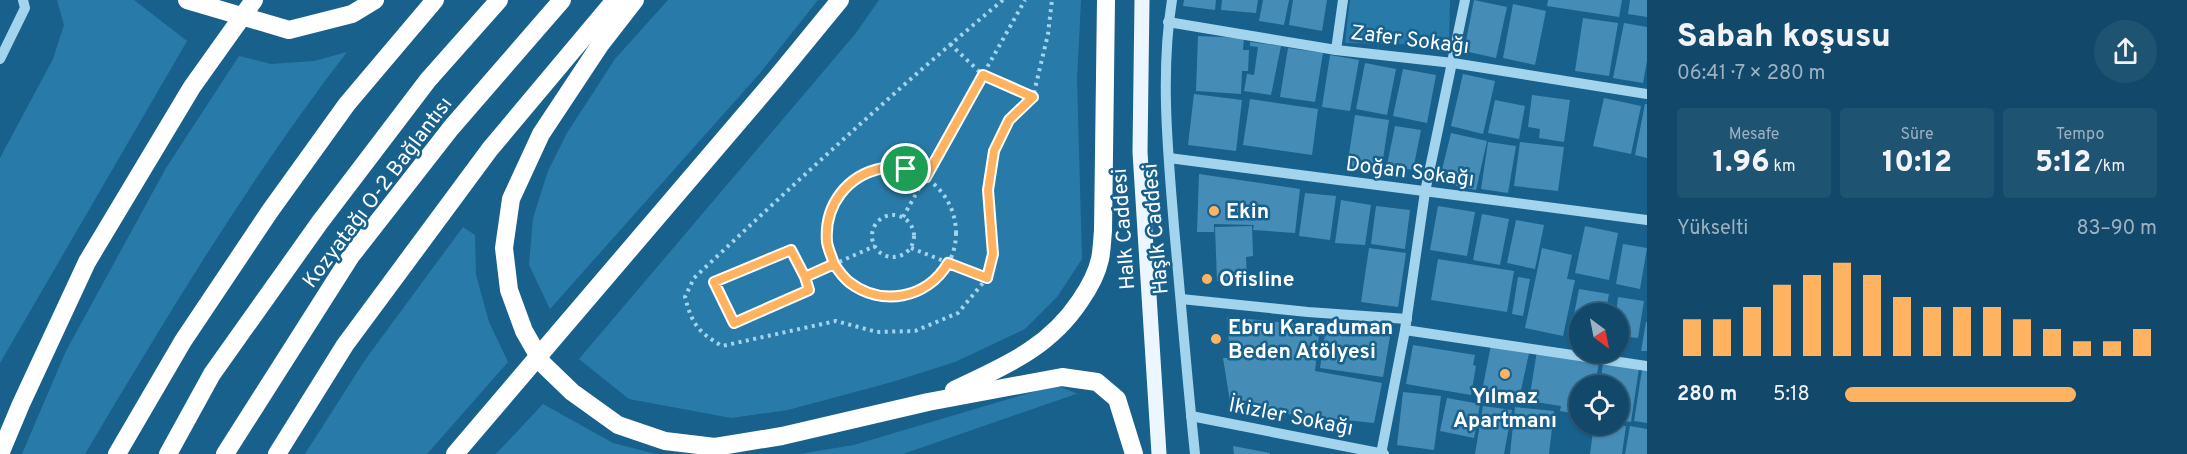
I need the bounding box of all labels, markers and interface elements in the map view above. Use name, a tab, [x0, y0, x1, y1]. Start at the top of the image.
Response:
text: Sabah koşusu	[1677, 17, 1891, 59]
street label: Zafer Sokağı	[1349, 20, 1471, 61]
button: share	[2094, 20, 2157, 83]
text: 06:41 · 7 × 280 m	[1677, 61, 1825, 87]
street label: Kozyatağı O-2 Bağlantısı	[297, 92, 459, 294]
text: Mesafe	[1729, 125, 1779, 145]
text: Süre	[1900, 125, 1934, 145]
text: Tempo	[2056, 125, 2104, 145]
pin	[880, 143, 931, 194]
text: 1.96	[1712, 145, 1770, 182]
text: 10:12	[1882, 145, 1952, 182]
text: 5:12	[2035, 145, 2091, 182]
street label: Doğan Sokağı	[1344, 151, 1476, 194]
icon: arrive	[889, 152, 922, 185]
text: km	[1770, 157, 1796, 177]
text: /km	[2091, 157, 2125, 177]
street label: Haşlk Caddesi	[1137, 162, 1176, 295]
street label: Halk Caddesi	[1107, 167, 1142, 290]
place label: Ekin	[1226, 199, 1269, 226]
marker: Ekin	[1207, 204, 1221, 218]
text: Yükselti	[1677, 216, 1748, 242]
text: 83–90 m	[2076, 216, 2157, 242]
place label: Ofisline	[1219, 267, 1294, 294]
marker: Ofisline	[1200, 272, 1214, 286]
north arrow	[1569, 303, 1629, 363]
map controls	[1569, 303, 1629, 435]
place label: Ebru Karaduman Beden Atölyesi	[1228, 315, 1393, 366]
marker: Ebru Karaduman Beden Atölyesi	[1209, 332, 1223, 346]
marker: Yılmaz Apartmanı	[1498, 367, 1512, 381]
button: locate	[1569, 375, 1629, 435]
text: 280 m	[1677, 382, 1737, 408]
text: 5:18	[1773, 382, 1810, 408]
place label: Yılmaz Apartmanı	[1453, 384, 1557, 435]
street label: İkizler Sokağı	[1226, 392, 1355, 443]

